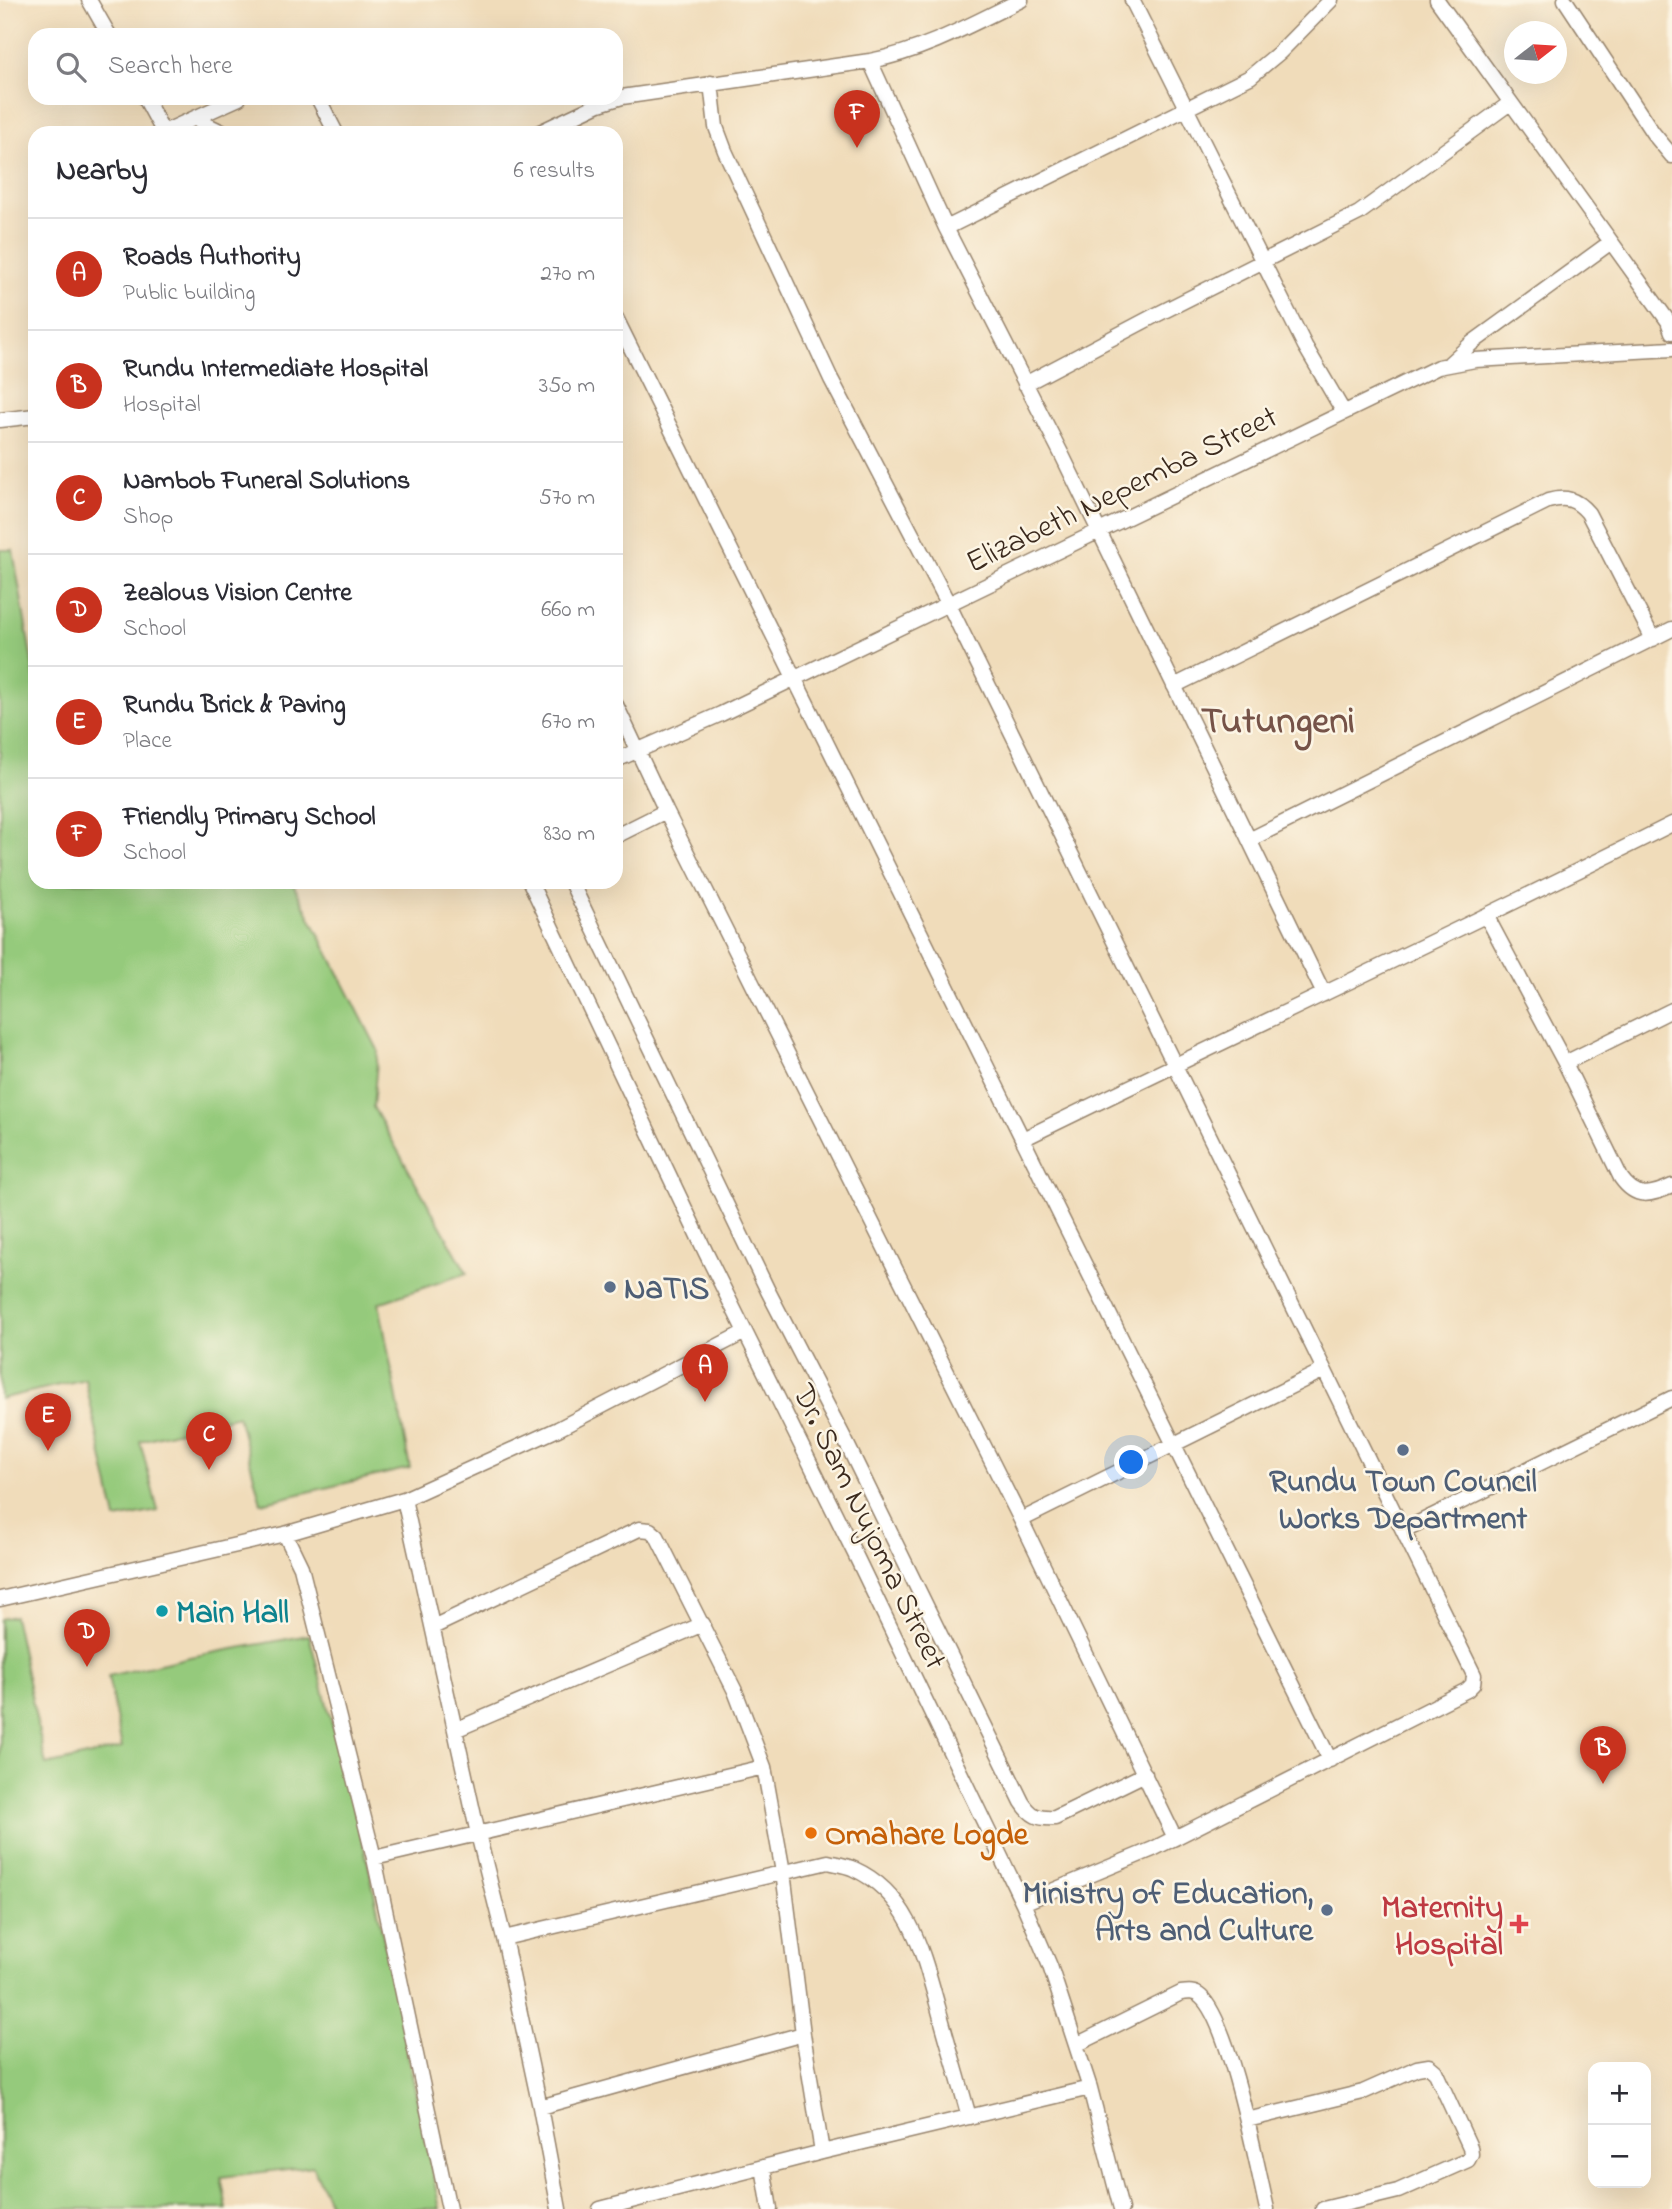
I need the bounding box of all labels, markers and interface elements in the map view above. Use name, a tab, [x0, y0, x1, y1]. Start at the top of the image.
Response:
north arrow	[1504, 21, 1567, 84]
search box	[28, 28, 623, 105]
icon: search	[52, 48, 90, 86]
text: Search here	[108, 48, 233, 86]
pin: F	[834, 90, 880, 148]
text: Nearby	[56, 150, 148, 194]
text: 6 results	[514, 155, 595, 188]
text: Roads Authority	[123, 239, 301, 277]
text: A	[72, 258, 86, 291]
text: 270 m	[541, 258, 595, 291]
text: Public building	[123, 277, 255, 310]
text: Rundu Intermediate Hospital	[123, 351, 428, 389]
text: B	[71, 370, 87, 403]
text: 350 m	[539, 370, 595, 403]
text: Hospital	[123, 389, 201, 422]
street label: Elizabeth Nepemba Street	[959, 395, 1287, 587]
text: Nambob Funeral Solutions	[123, 463, 410, 501]
text: C	[73, 482, 85, 515]
text: 570 m	[539, 482, 595, 515]
text: Shop	[123, 501, 173, 534]
text: Zealous Vision Centre	[123, 575, 352, 613]
text: D	[71, 594, 87, 627]
text: 660 m	[541, 594, 595, 627]
text: School	[123, 613, 186, 646]
text: Rundu Brick & Paving	[123, 687, 346, 725]
district label: Tutungeni	[1201, 695, 1355, 751]
text: E	[72, 706, 86, 739]
text: 670 m	[542, 706, 595, 739]
text: Place	[123, 725, 172, 758]
text: Friendly Primary School	[123, 799, 376, 837]
text: F	[72, 818, 86, 851]
text: 830 m	[543, 818, 595, 851]
text: School	[123, 837, 186, 870]
place label: NaTIS	[624, 1267, 709, 1314]
marker: NaTIS	[602, 1279, 618, 1295]
pin: A	[682, 1344, 728, 1402]
street label: Dr. Sam Nujoma Street	[778, 1376, 958, 1678]
pin: E	[25, 1393, 71, 1451]
pin: C	[186, 1412, 232, 1470]
marker: Rundu Town Council Works Department	[1395, 1442, 1411, 1458]
your location	[1114, 1445, 1148, 1479]
place label: Rundu Town Council Works Department	[1269, 1460, 1537, 1544]
place label: Main Hall	[176, 1591, 289, 1638]
marker: Main Hall	[154, 1603, 170, 1619]
pin: D	[64, 1609, 110, 1667]
pin: B	[1580, 1726, 1626, 1784]
place label: Omahare Logde	[825, 1813, 1030, 1861]
marker: Omahare Logde	[803, 1825, 819, 1841]
place label: Ministry of Education, Arts and Culture	[1023, 1872, 1315, 1956]
place label: Maternity Hospital	[1381, 1886, 1503, 1970]
marker: Ministry of Education, Arts and Culture	[1319, 1902, 1335, 1918]
marker: Maternity Hospital	[1509, 1914, 1529, 1934]
map controls	[1588, 2062, 1651, 2188]
button: +	[1588, 2062, 1651, 2125]
button: −	[1588, 2125, 1651, 2188]

